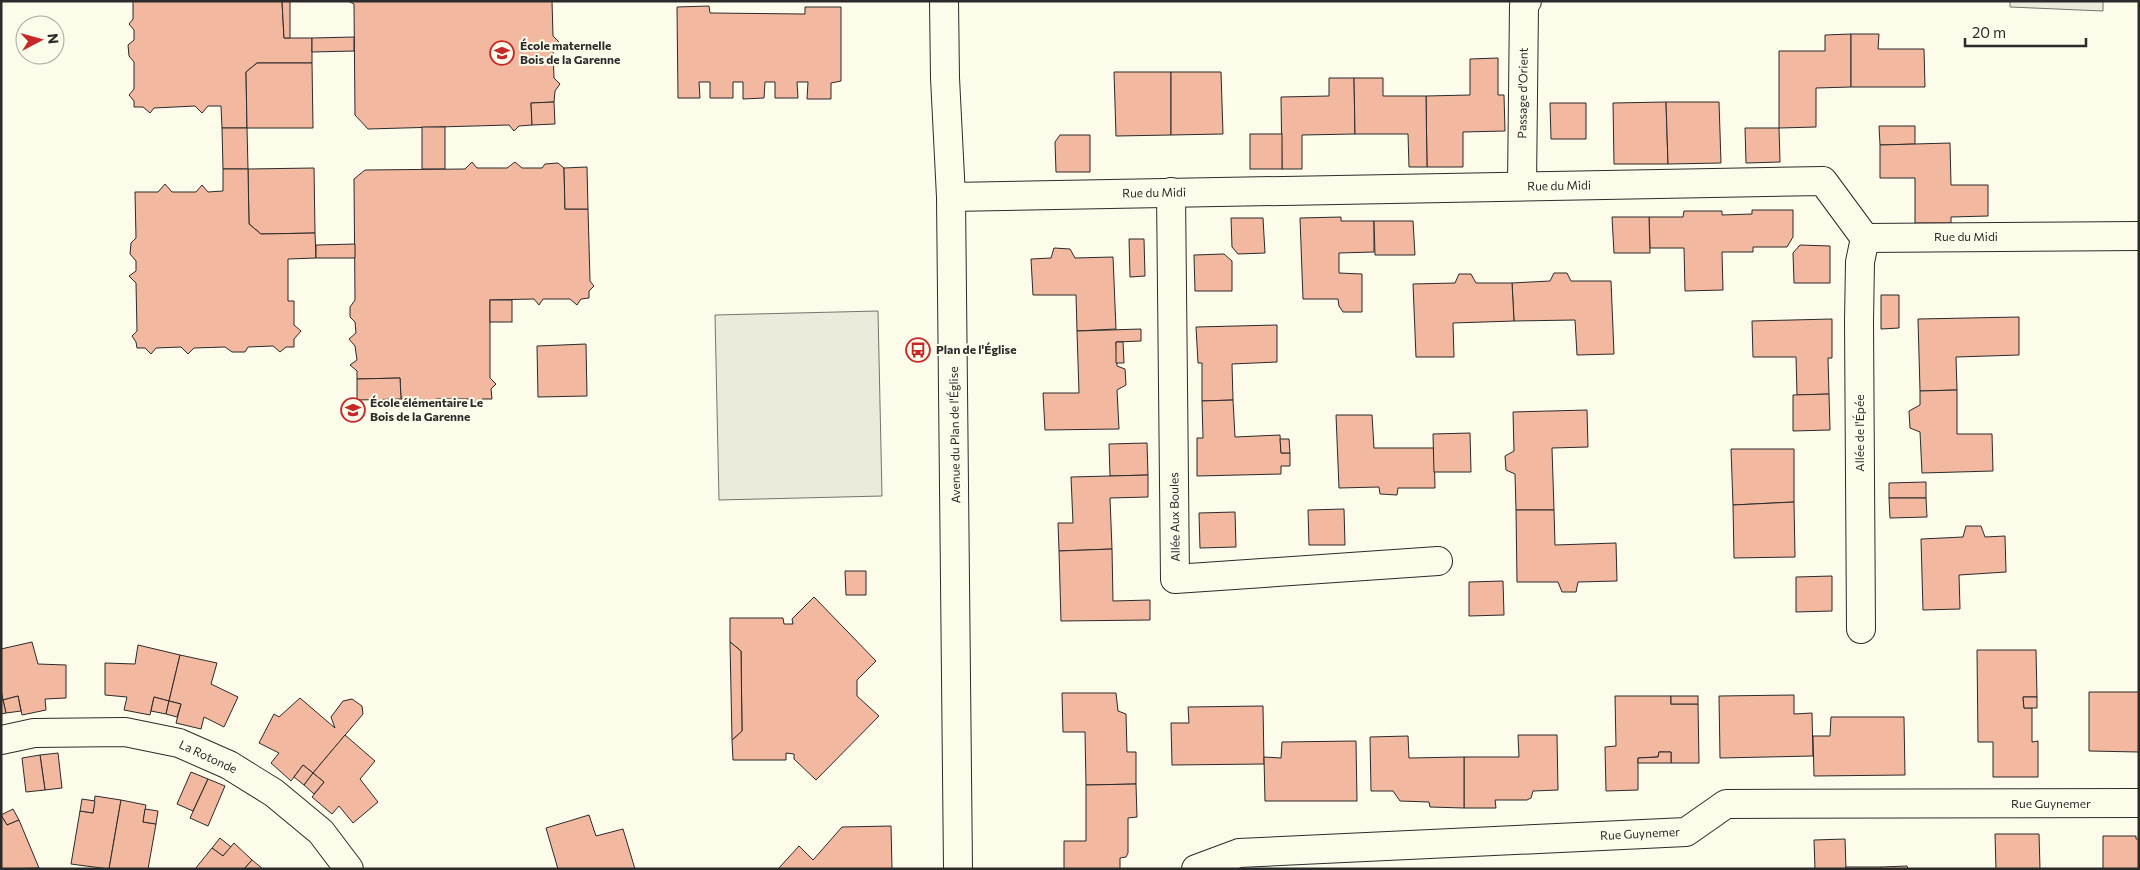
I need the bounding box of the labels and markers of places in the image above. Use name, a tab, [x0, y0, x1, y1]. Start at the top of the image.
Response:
place label: École maternelle Bois de la Garenne	[520, 38, 620, 66]
school or university icon: École maternelle Bois de la Garenne	[489, 40, 515, 66]
bus stop icon: Plan de l'Église	[905, 337, 931, 363]
place label: Plan de l'Église	[936, 342, 1017, 356]
place label: École élémentaire Le Bois de la Garenne	[370, 395, 483, 423]
school or university icon: École élémentaire Le Bois de la Garenne	[340, 397, 366, 423]

